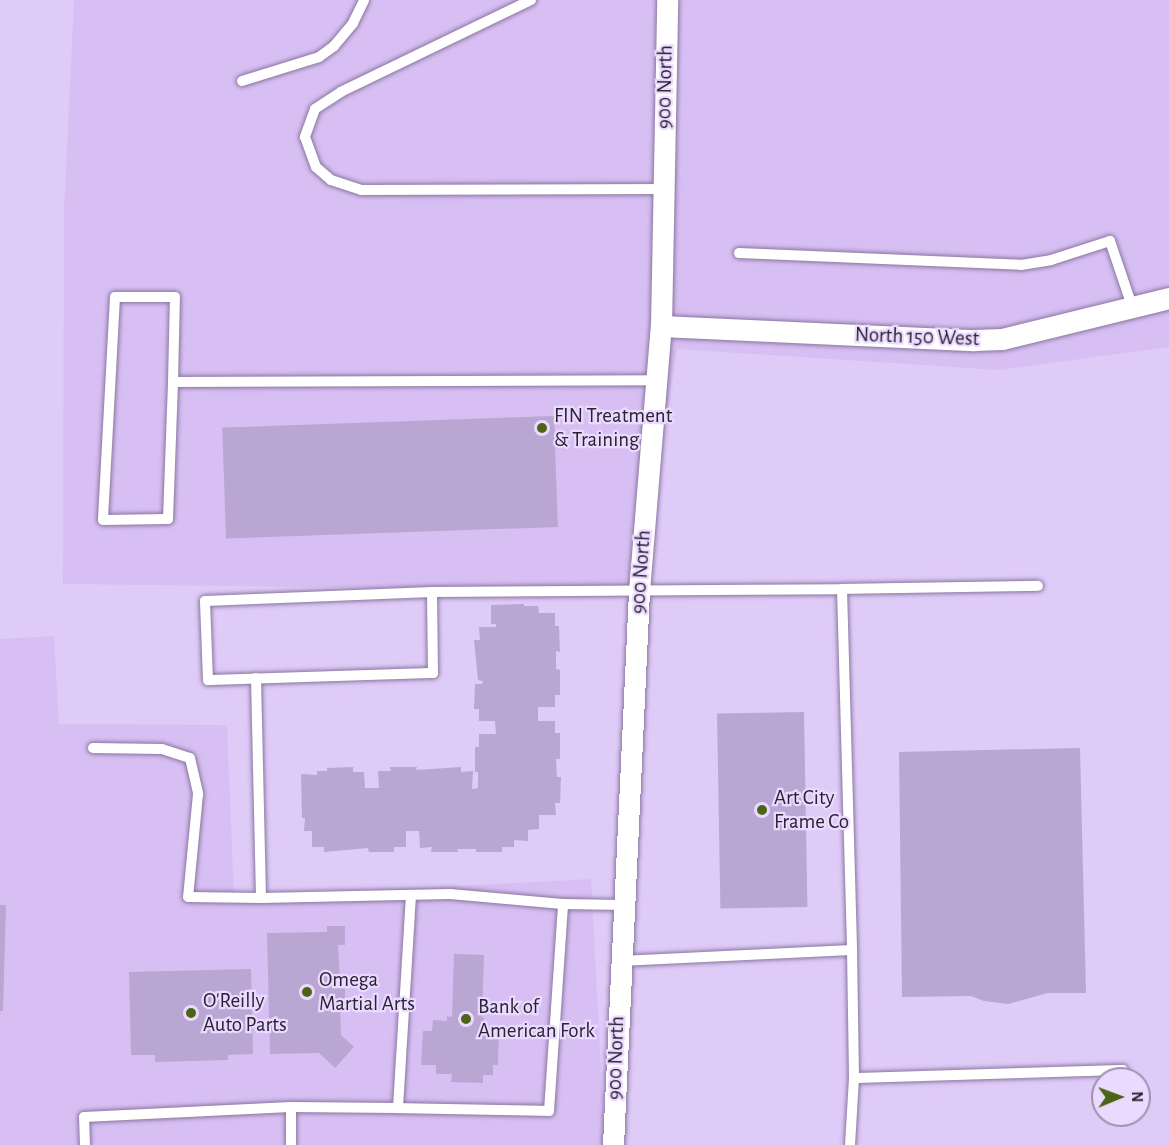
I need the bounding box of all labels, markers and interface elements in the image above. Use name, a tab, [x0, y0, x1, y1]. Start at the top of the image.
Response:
street label: 900 North	[652, 45, 678, 129]
street label: North 150 West	[854, 322, 980, 352]
place label: FIN Treatment & Training	[554, 403, 672, 453]
marker: FIN Treatment & Training	[535, 421, 549, 435]
street label: 900 North	[626, 529, 656, 615]
place label: Art City Frame Co	[774, 785, 849, 835]
marker: Art City Frame Co	[755, 803, 769, 817]
place label: Omega Martial Arts	[319, 967, 415, 1017]
marker: Omega Martial Arts	[300, 985, 314, 999]
place label: O'Reilly Auto Parts	[203, 988, 287, 1038]
place label: Bank of American Fork	[478, 994, 595, 1044]
marker: O'Reilly Auto Parts	[184, 1006, 198, 1020]
marker: Bank of American Fork	[459, 1012, 473, 1026]
street label: 900 North	[602, 1016, 630, 1100]
north arrow	[1091, 1067, 1151, 1127]
text: N	[1129, 1091, 1145, 1102]

